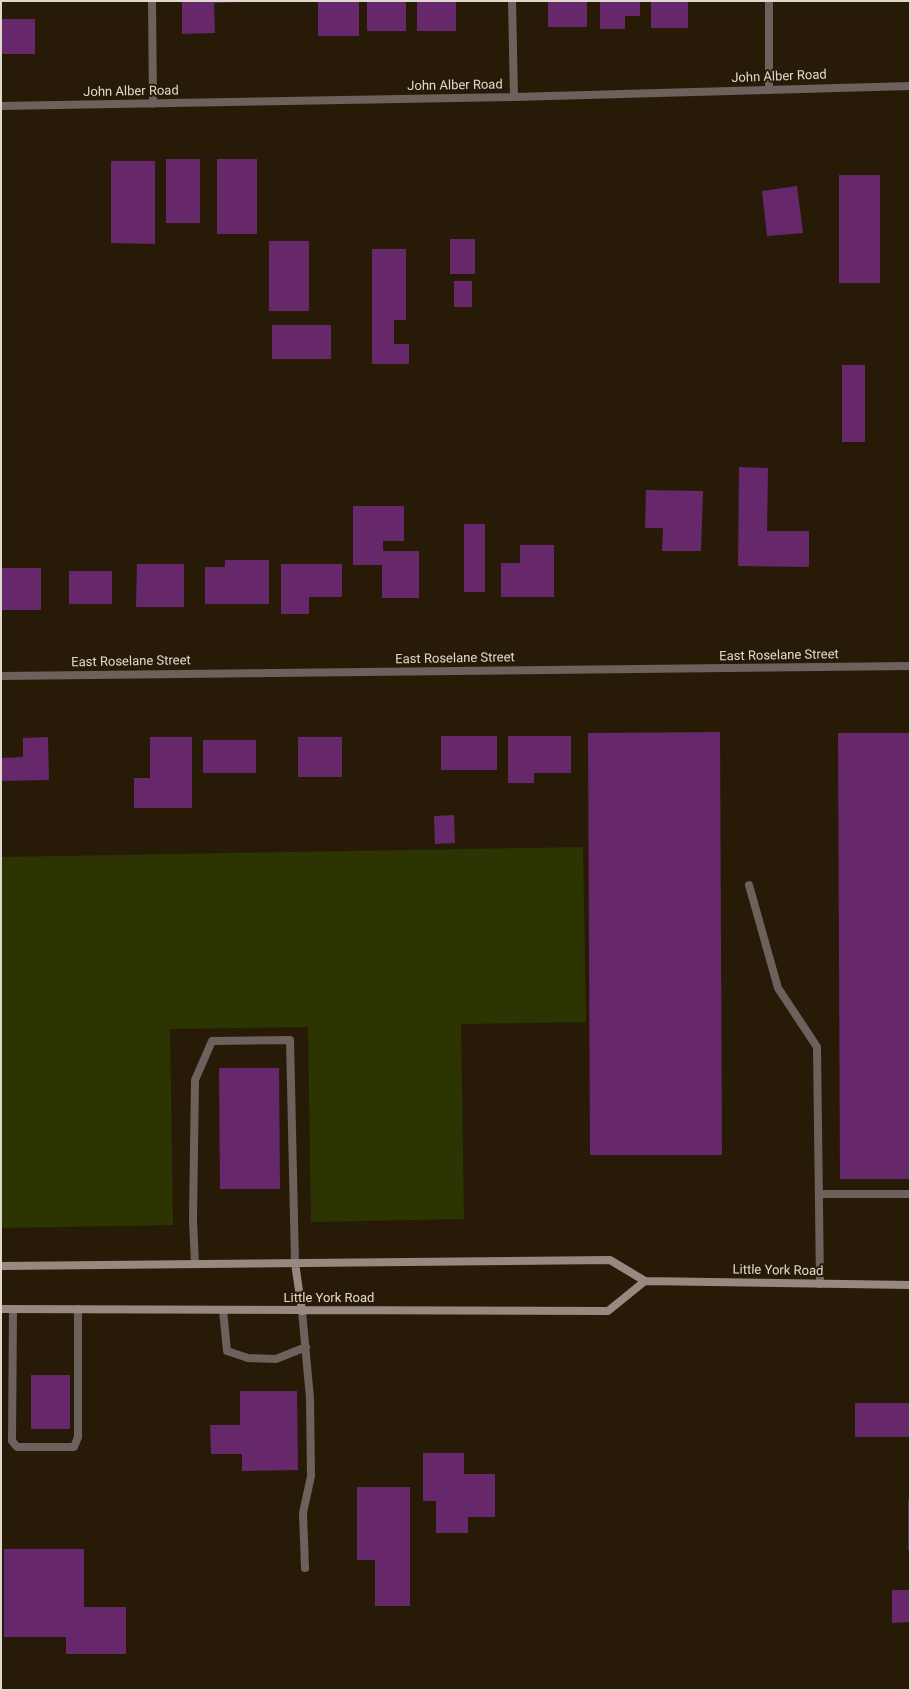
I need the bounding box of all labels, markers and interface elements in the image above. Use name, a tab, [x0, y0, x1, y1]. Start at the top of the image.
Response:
street label: John Alber Road	[731, 68, 827, 86]
street label: John Alber Road	[407, 77, 503, 95]
street label: John Alber Road	[83, 83, 179, 101]
street label: East Roselane Street	[719, 647, 839, 665]
street label: East Roselane Street	[395, 650, 515, 668]
street label: East Roselane Street	[71, 653, 191, 671]
street label: Little York Road	[732, 1262, 824, 1280]
street label: Little York Road	[284, 1291, 374, 1307]

